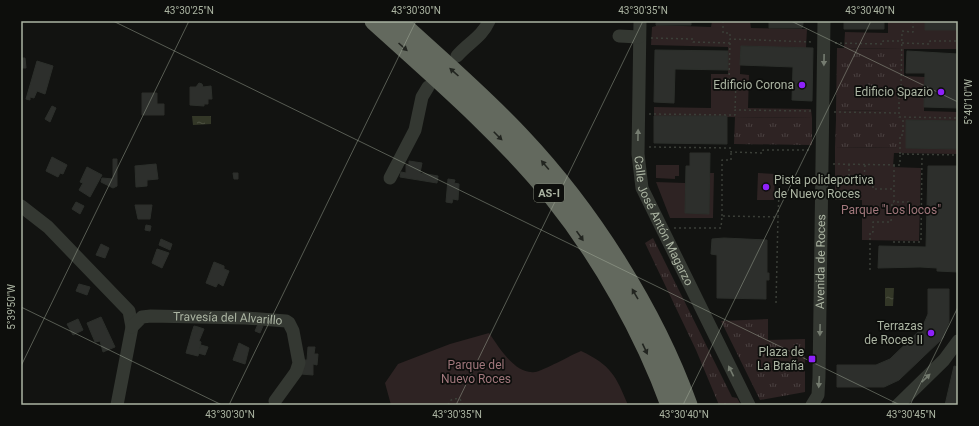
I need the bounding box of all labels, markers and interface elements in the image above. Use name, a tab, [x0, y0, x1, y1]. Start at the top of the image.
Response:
text: 43°30'25"N	[164, 5, 214, 16]
text: 43°30'30"N	[391, 5, 441, 16]
text: 43°30'35"N	[618, 5, 668, 16]
text: 43°30'40"N	[845, 5, 895, 16]
one-way arrow	[398, 42, 408, 52]
one-way arrow	[821, 54, 827, 67]
one-way arrow	[449, 67, 459, 77]
place label: Edificio Corona	[713, 78, 794, 92]
text: 5°40'10"W	[963, 79, 974, 125]
marker: Edificio Corona	[797, 80, 807, 90]
place label: Edificio Spazio	[855, 85, 933, 99]
marker: Edificio Spazio	[936, 87, 946, 97]
one-way arrow	[635, 128, 641, 141]
one-way arrow	[493, 131, 503, 141]
street label: Calle José Antón Magarzo	[631, 155, 696, 288]
one-way arrow	[541, 160, 550, 169]
place label: Pista polideportiva de Nuevo Roces	[774, 173, 874, 201]
marker: Pista polideportiva de Nuevo Roces	[761, 182, 771, 192]
road number: AS-I	[534, 184, 564, 202]
park label: Parque "Los locos"	[841, 203, 941, 217]
street label: Avenida de Roces	[813, 214, 828, 309]
one-way arrow	[576, 231, 584, 241]
text: 5°39'50"W	[6, 284, 17, 330]
one-way arrow	[632, 288, 638, 300]
street label: Travesía del Alvarillo	[173, 309, 283, 328]
place label: Terrazas de Roces II	[864, 319, 923, 347]
one-way arrow	[817, 324, 823, 337]
marker: Terrazas de Roces II	[926, 328, 936, 338]
one-way arrow	[642, 343, 648, 354]
place label: Plaza de La Braña	[757, 345, 804, 373]
marker: Plaza de La Braña	[807, 354, 817, 364]
park label: Parque del Nuevo Roces	[441, 358, 511, 386]
one-way arrow	[728, 365, 734, 376]
one-way arrow	[921, 373, 931, 383]
one-way arrow	[816, 376, 822, 389]
text: 43°30'30"N	[205, 409, 255, 420]
text: 43°30'35"N	[432, 409, 482, 420]
text: 43°30'40"N	[659, 409, 709, 420]
text: 43°30'45"N	[886, 409, 936, 420]

